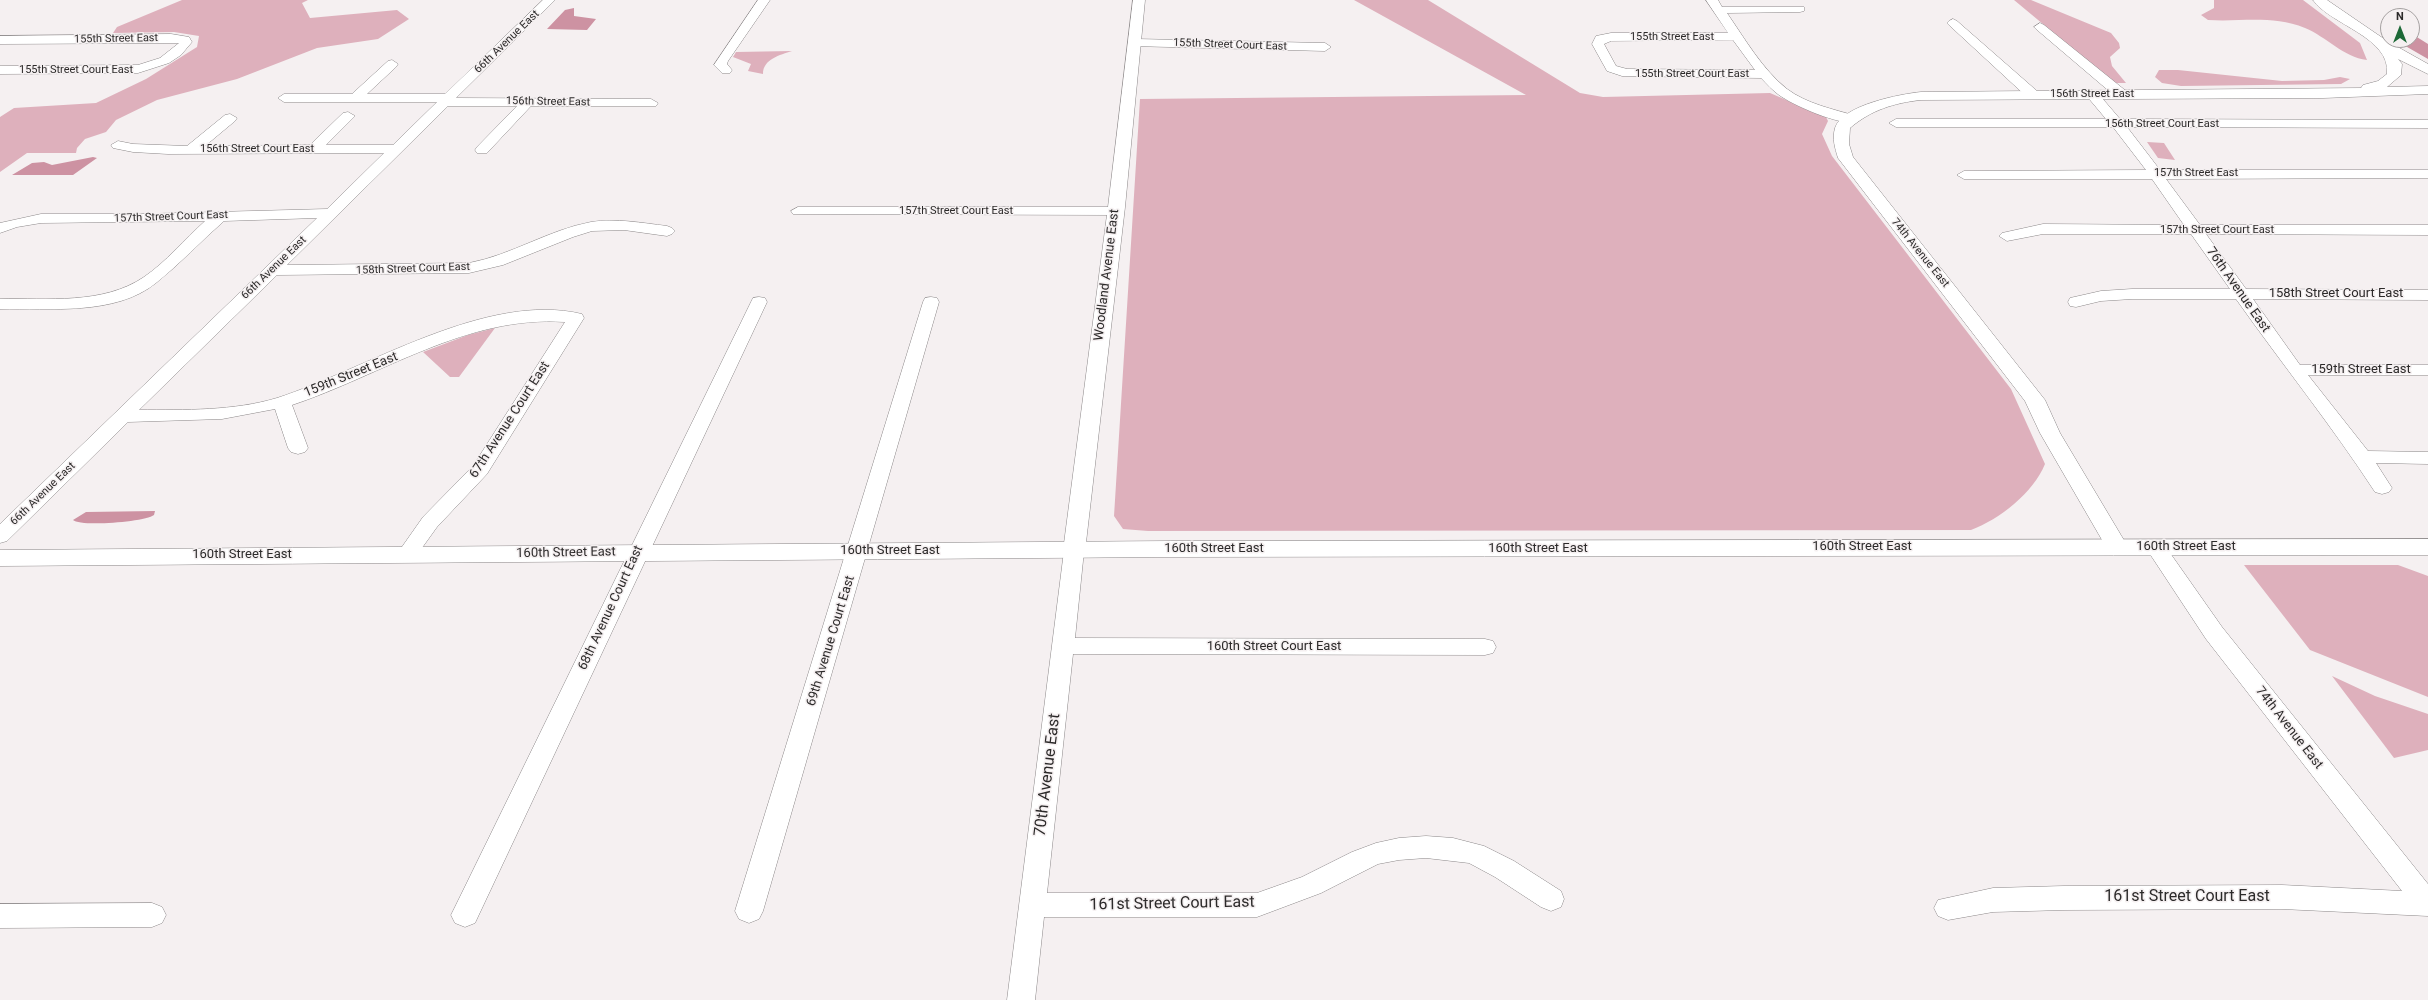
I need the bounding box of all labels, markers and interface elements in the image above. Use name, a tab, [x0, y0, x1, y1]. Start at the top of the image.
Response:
street label: 66th Avenue East	[472, 8, 542, 76]
north arrow	[2380, 8, 2420, 48]
text: N	[2396, 10, 2404, 23]
street label: 155th Street East	[1630, 30, 1714, 44]
street label: 155th Street East	[74, 32, 158, 46]
street label: 155th Street Court East	[1173, 36, 1287, 54]
street label: 155th Street Court East	[19, 63, 133, 77]
street label: 155th Street Court East	[1635, 67, 1749, 81]
street label: 156th Street East	[2050, 87, 2134, 101]
street label: 156th Street East	[506, 95, 590, 109]
street label: 156th Street Court East	[2105, 117, 2219, 131]
street label: 156th Street Court East	[200, 142, 314, 156]
street label: 157th Street East	[2154, 166, 2238, 180]
street label: 157th Street Court East	[899, 204, 1013, 218]
street label: 157th Street Court East	[114, 208, 228, 226]
street label: Woodland Avenue East	[1091, 208, 1123, 342]
street label: 74th Avenue East	[1888, 216, 1952, 290]
street label: 157th Street Court East	[2160, 223, 2274, 237]
street label: 66th Avenue East	[239, 234, 309, 302]
street label: 76th Avenue East	[2203, 244, 2273, 336]
street label: 158th Street Court East	[356, 260, 470, 278]
street label: 158th Street Court East	[2269, 286, 2403, 302]
street label: 159th Street East	[302, 349, 400, 401]
street label: 67th Avenue Court East	[467, 359, 553, 481]
street label: 159th Street East	[2311, 362, 2411, 378]
street label: 66th Avenue East	[8, 460, 78, 528]
street label: 160th Street East	[1812, 539, 1912, 555]
street label: 160th Street East	[2136, 539, 2236, 555]
street label: 160th Street East	[1164, 541, 1264, 557]
street label: 160th Street East	[1488, 541, 1588, 557]
street label: 68th Avenue Court East	[575, 543, 647, 673]
street label: 160th Street East	[840, 543, 940, 559]
street label: 160th Street East	[516, 544, 616, 562]
street label: 160th Street East	[192, 547, 292, 563]
street label: 69th Avenue Court East	[804, 574, 858, 708]
street label: 160th Street Court East	[1207, 639, 1341, 655]
street label: 74th Avenue East	[2252, 684, 2326, 772]
street label: 70th Avenue East	[1031, 713, 1065, 837]
street label: 161st Street Court East	[2104, 887, 2270, 907]
street label: 161st Street Court East	[1089, 893, 1255, 915]

